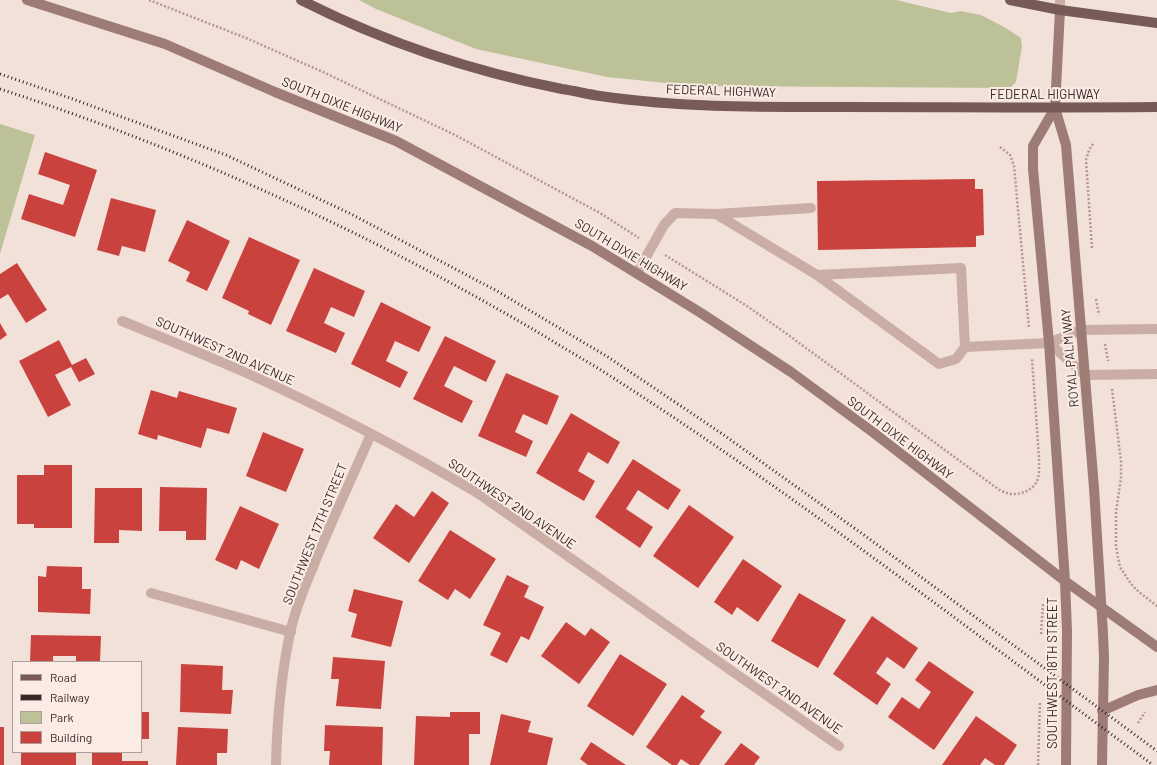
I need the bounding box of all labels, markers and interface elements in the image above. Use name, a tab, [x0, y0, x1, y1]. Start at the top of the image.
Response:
street label: SOUTH DIXIE HIGHWAY	[280, 74, 404, 136]
street label: FEDERAL HIGHWAY	[666, 81, 776, 101]
street label: FEDERAL HIGHWAY	[990, 87, 1100, 103]
street label: SOUTH DIXIE HIGHWAY	[572, 215, 690, 295]
street label: ROYAL PALM WAY	[1058, 308, 1082, 408]
street label: SOUTHWEST 2ND AVENUE	[153, 313, 297, 389]
street label: SOUTH DIXIE HIGHWAY	[844, 393, 956, 483]
street label: SOUTHWEST 2ND AVENUE	[445, 456, 579, 552]
street label: SOUTHWEST 17TH STREET	[279, 461, 351, 607]
street label: SOUTHWEST 18TH STREET	[1045, 597, 1061, 749]
street label: SOUTHWEST 2ND AVENUE	[713, 639, 845, 737]
legend	[12, 661, 142, 753]
text: Road	[50, 670, 77, 684]
text: Railway	[50, 690, 89, 704]
text: Park	[50, 710, 74, 724]
text: Building	[50, 730, 92, 744]

